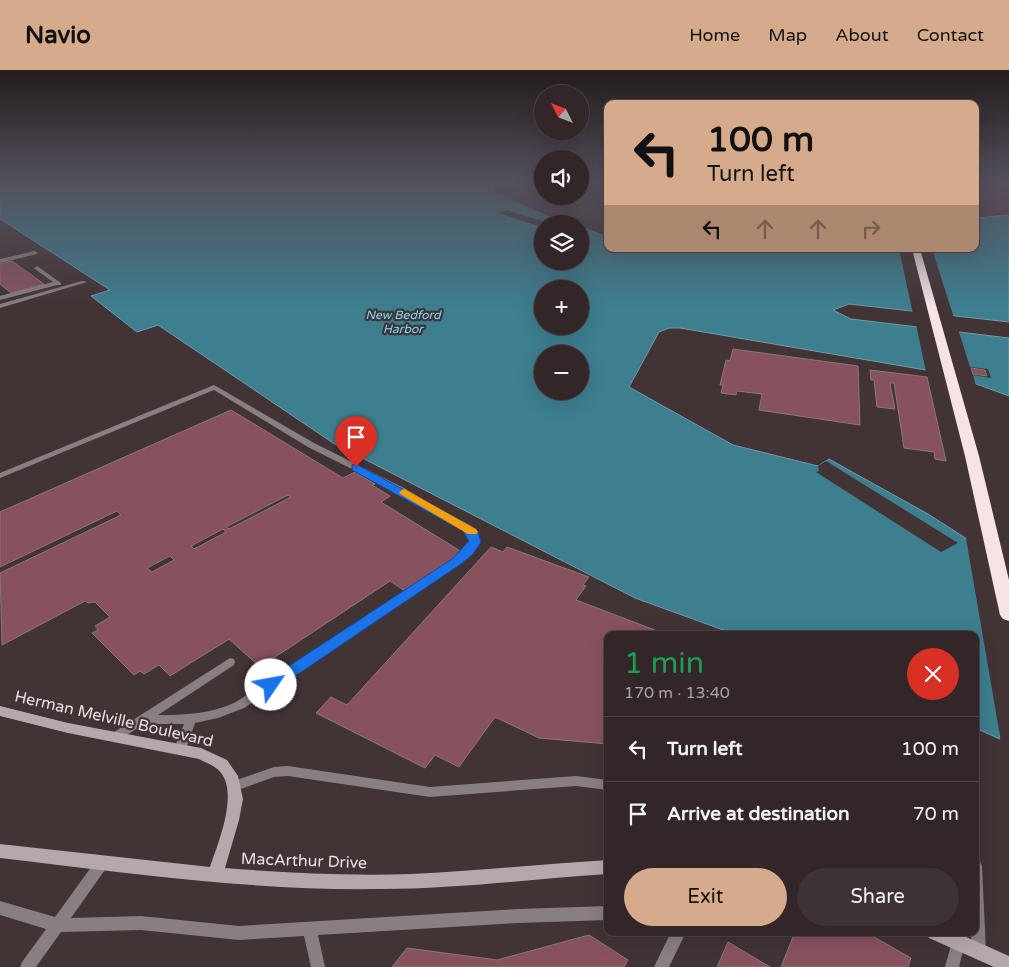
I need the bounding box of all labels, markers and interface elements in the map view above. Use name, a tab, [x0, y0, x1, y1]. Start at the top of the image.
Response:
text: Navio	[25, 21, 91, 50]
text: Home	[689, 24, 740, 46]
text: Map	[768, 24, 807, 46]
text: About	[835, 24, 889, 46]
text: Contact	[917, 24, 984, 46]
north arrow	[534, 85, 589, 140]
map controls	[534, 85, 589, 400]
text: 100 m	[707, 119, 814, 161]
icon: left	[624, 120, 689, 185]
button: sound	[534, 150, 589, 205]
text: Turn left	[707, 161, 795, 187]
button: layers	[534, 215, 589, 270]
icon: left	[698, 215, 726, 243]
icon: ahead	[751, 215, 779, 243]
icon: ahead	[804, 215, 832, 243]
icon: right	[857, 215, 885, 243]
button: +	[534, 280, 589, 335]
water label: New Bedford Harbor	[366, 308, 442, 336]
button: −	[534, 345, 589, 400]
pin	[335, 416, 377, 467]
icon: arrive	[342, 423, 370, 451]
text: 1 min	[624, 645, 704, 682]
button: close	[907, 648, 959, 700]
position arrow	[244, 658, 296, 710]
text: 170 m · 13:40	[624, 683, 730, 703]
street label: Herman Melville Boulevard	[13, 686, 215, 752]
icon: left	[624, 735, 652, 763]
text: Turn left	[667, 738, 743, 760]
text: 100 m	[901, 738, 959, 760]
icon: arrive	[624, 800, 652, 828]
text: Arrive at destination	[667, 803, 850, 825]
text: 70 m	[913, 803, 959, 825]
street label: MacArthur Drive	[241, 849, 367, 873]
button: Exit	[624, 868, 787, 926]
button: Share	[797, 868, 959, 926]

